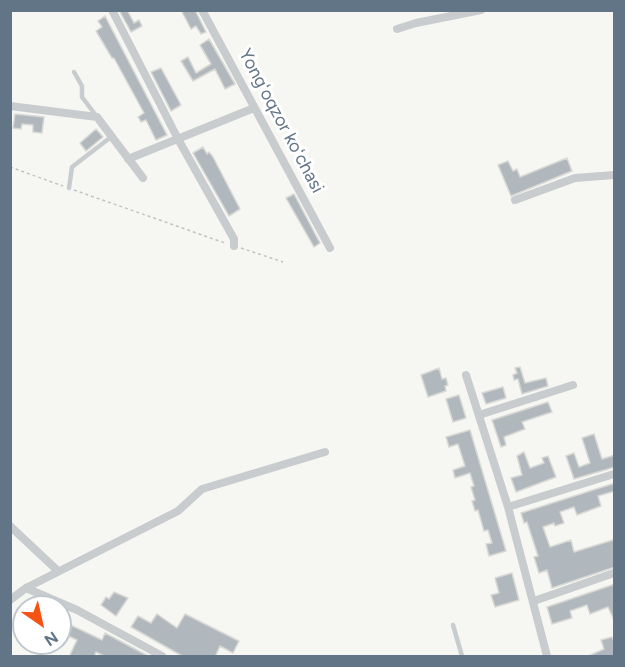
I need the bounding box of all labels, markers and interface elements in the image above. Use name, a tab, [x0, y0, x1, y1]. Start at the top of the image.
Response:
street label: Yongʻoqzor koʻchasi	[234, 45, 328, 197]
north arrow	[12, 595, 72, 655]
text: N	[41, 627, 62, 650]

